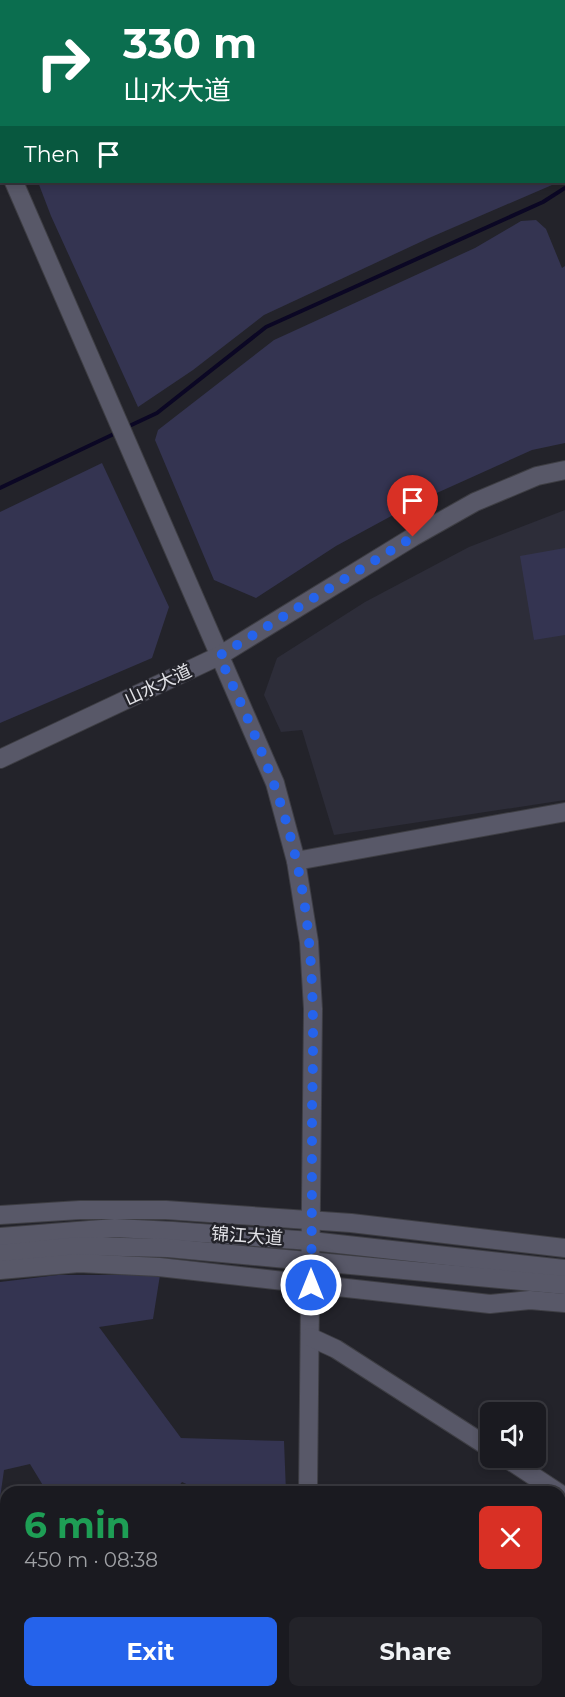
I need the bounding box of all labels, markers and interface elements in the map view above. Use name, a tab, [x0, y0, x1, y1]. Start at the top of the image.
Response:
text: 330 m	[123, 17, 257, 69]
icon: right	[24, 24, 102, 102]
text: 山水大道	[123, 74, 231, 107]
icon: arrive	[92, 138, 125, 171]
text: Then	[24, 141, 80, 168]
pin	[387, 475, 438, 537]
icon: arrive	[396, 484, 429, 517]
street label: 山水大道	[121, 660, 195, 710]
street label: 锦江大道	[210, 1223, 284, 1249]
position arrow	[279, 1253, 343, 1317]
map controls	[480, 1402, 546, 1468]
button: sound	[480, 1402, 546, 1468]
text: 6 min	[24, 1503, 131, 1547]
button: close	[479, 1506, 542, 1569]
text: 450 m · 08:38	[24, 1548, 158, 1572]
button: Exit	[24, 1617, 277, 1686]
button: Share	[289, 1617, 542, 1686]

